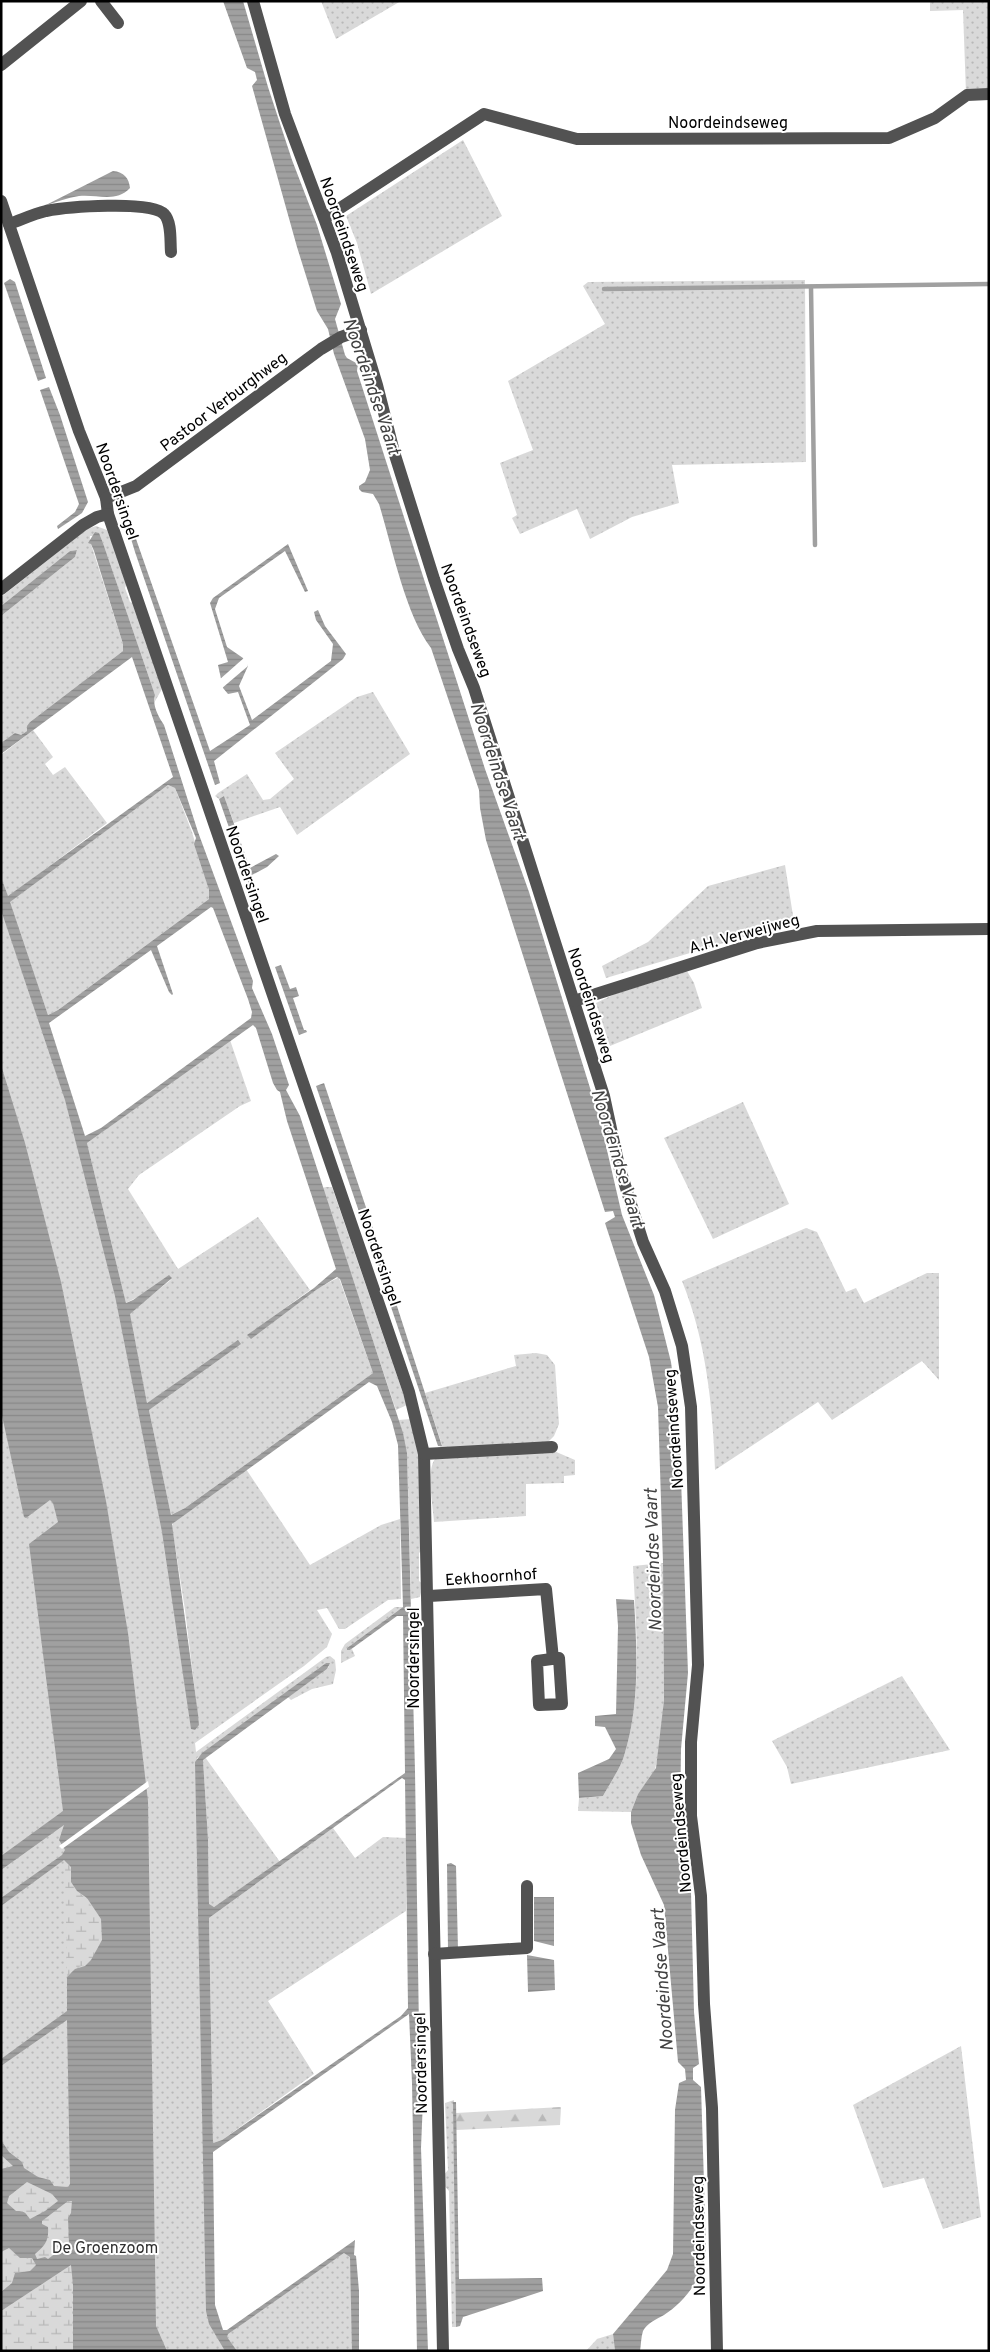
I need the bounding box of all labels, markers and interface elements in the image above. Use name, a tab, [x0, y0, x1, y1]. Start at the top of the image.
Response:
street label: Noordeindseweg	[668, 114, 788, 134]
street label: Noordeindseweg	[314, 175, 372, 295]
water label: Noordeindse Vaart	[336, 315, 405, 460]
street label: Pastoor Verburghweg	[157, 348, 292, 457]
street label: Noordersingel	[90, 440, 142, 543]
street label: Noordeindseweg	[435, 561, 495, 681]
water label: Noordeindse Vaart	[463, 700, 530, 845]
street label: Noordersingel	[220, 823, 272, 926]
street label: A.H. Verweijweg	[687, 911, 802, 959]
street label: Noordeindseweg	[562, 945, 618, 1066]
water label: Noordeindse Vaart	[585, 1087, 649, 1232]
street label: Noordersingel	[352, 1206, 404, 1309]
street label: Noordeindseweg	[661, 1368, 689, 1489]
water label: Noordeindse Vaart	[640, 1486, 668, 1632]
street label: Eekhoornhof	[445, 1565, 538, 1591]
street label: Noordersingel	[405, 1607, 425, 1709]
street label: Noordeindseweg	[667, 1772, 697, 1894]
water label: Noordeindse Vaart	[647, 1906, 680, 2052]
street label: Noordersingel	[411, 2012, 433, 2114]
street label: Noordeindseweg	[689, 2176, 711, 2296]
park label: De Groenzoom	[52, 2239, 158, 2259]

